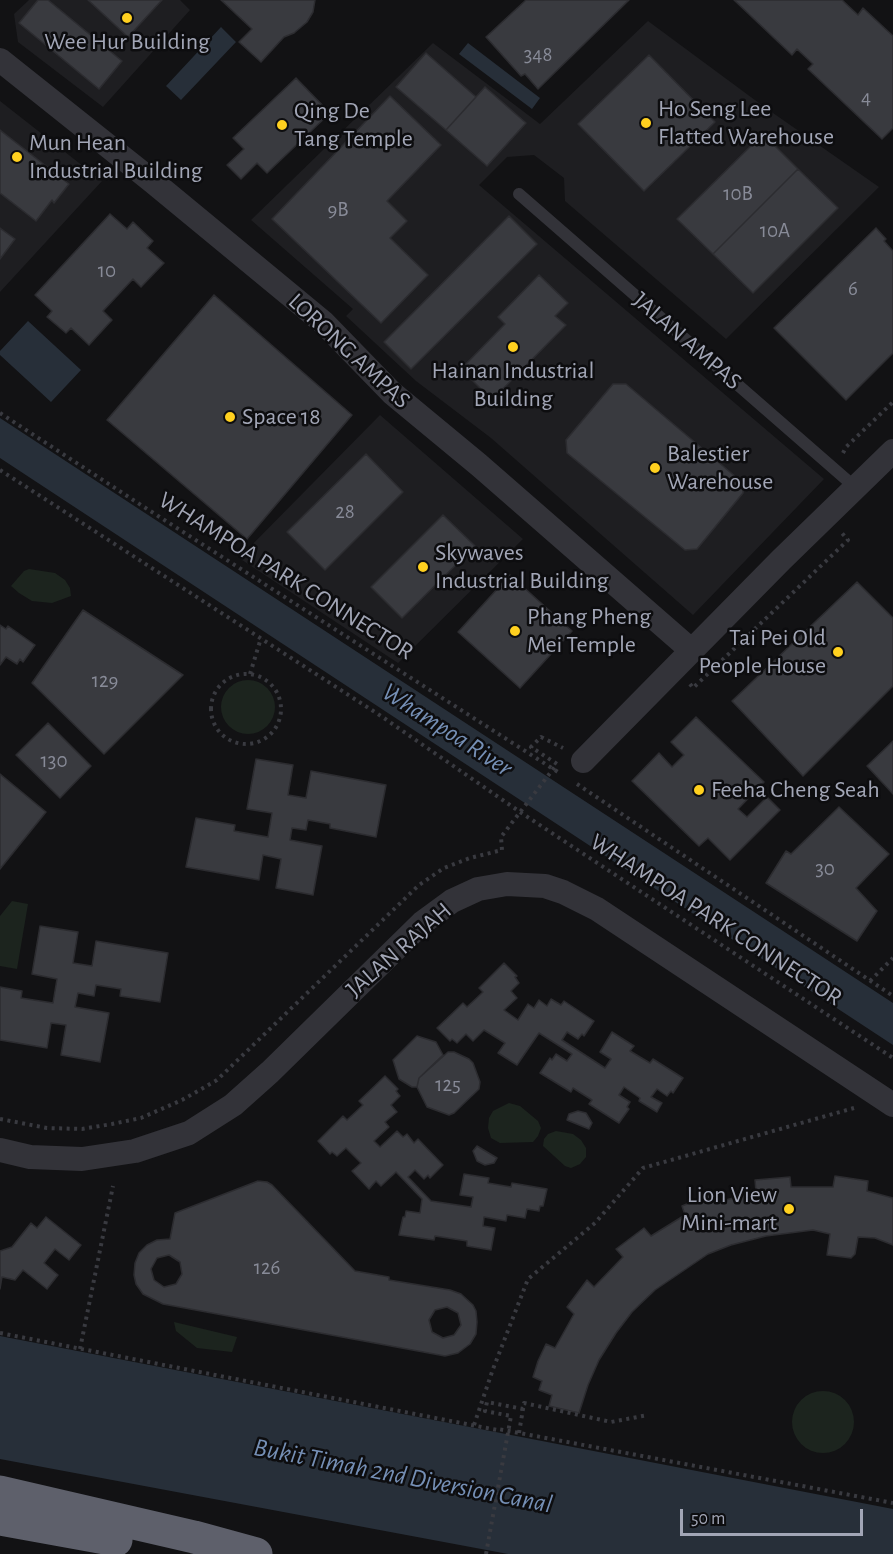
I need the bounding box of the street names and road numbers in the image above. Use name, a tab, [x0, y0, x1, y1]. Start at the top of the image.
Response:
street label: JALAN AMPAS	[627, 286, 747, 396]
street label: LORONG AMPAS	[282, 287, 416, 415]
street label: WHAMPOA PARK CONNECTOR	[153, 486, 419, 666]
street label: WHAMPOA PARK CONNECTOR	[584, 828, 848, 1012]
street label: JALAN RAJAH	[340, 896, 458, 1004]

